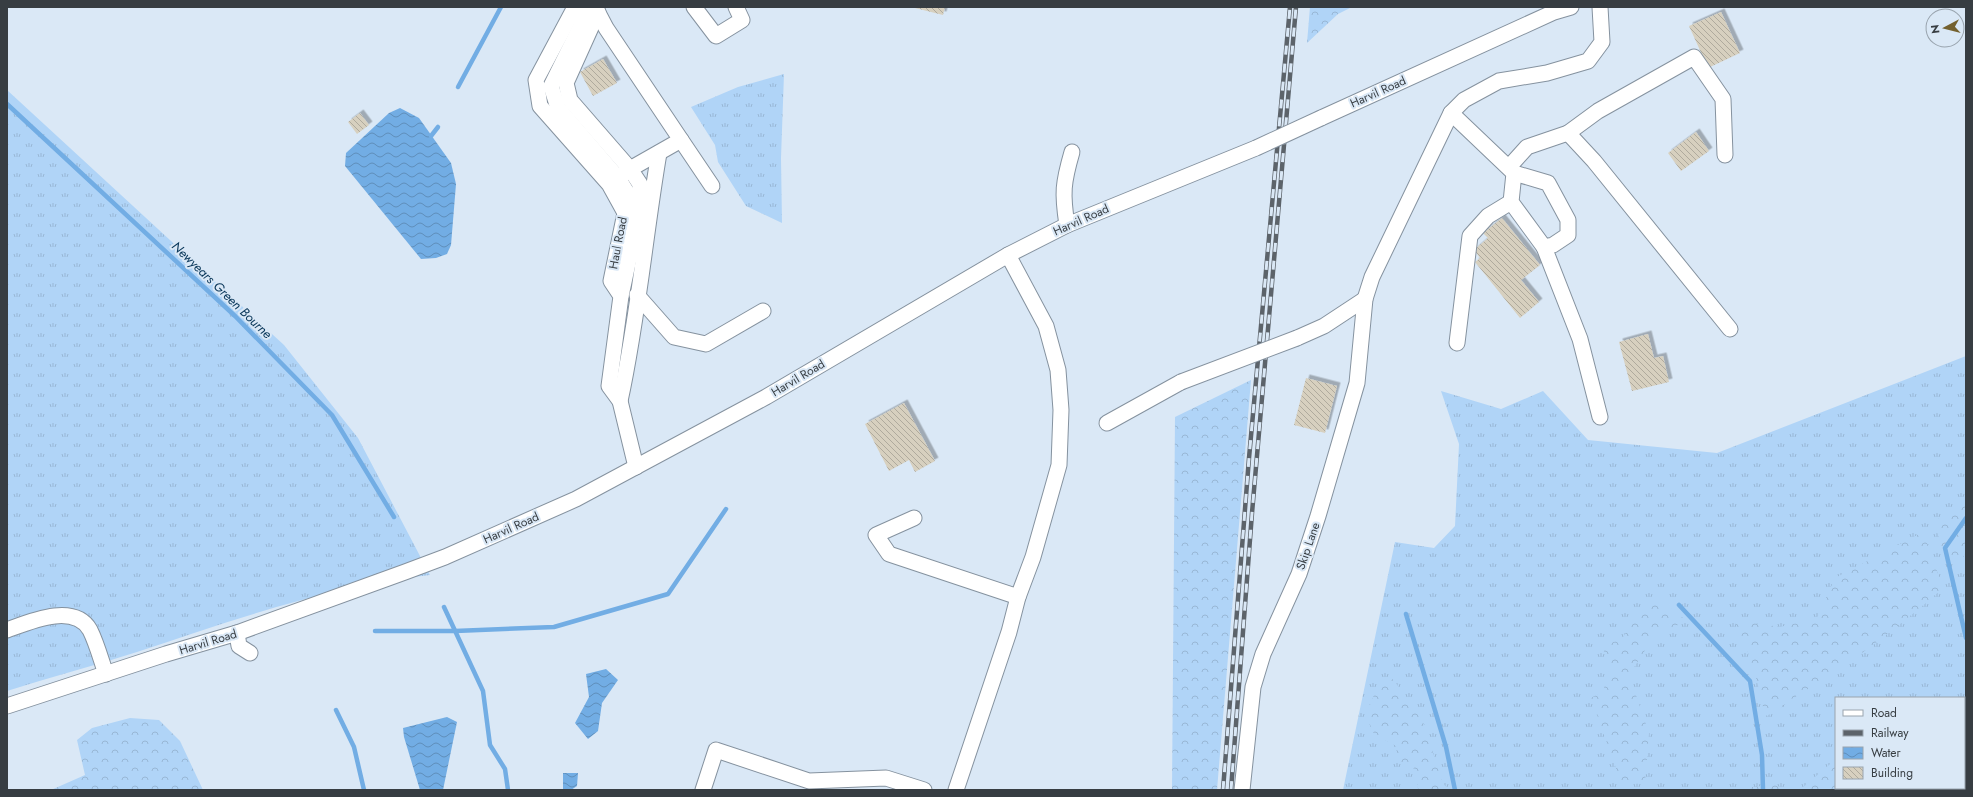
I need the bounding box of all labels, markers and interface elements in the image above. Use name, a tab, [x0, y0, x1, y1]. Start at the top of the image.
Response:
north arrow	[1925, 8, 1965, 48]
text: N	[1927, 24, 1944, 35]
street label: Harvil Road	[1347, 72, 1409, 112]
street label: Harvil Road	[1050, 200, 1112, 240]
street label: Haul Road	[604, 215, 632, 271]
water label: Newyears Green Bourne	[168, 237, 277, 343]
street label: Harvil Road	[768, 355, 828, 401]
street label: Harvil Road	[480, 508, 542, 548]
street label: Skip Lane	[1292, 520, 1324, 572]
street label: Harvil Road	[177, 625, 239, 659]
legend	[1835, 697, 1965, 789]
text: Road	[1871, 704, 1897, 722]
text: Railway	[1871, 724, 1909, 742]
text: Water	[1871, 744, 1902, 762]
text: Building	[1871, 764, 1913, 782]

